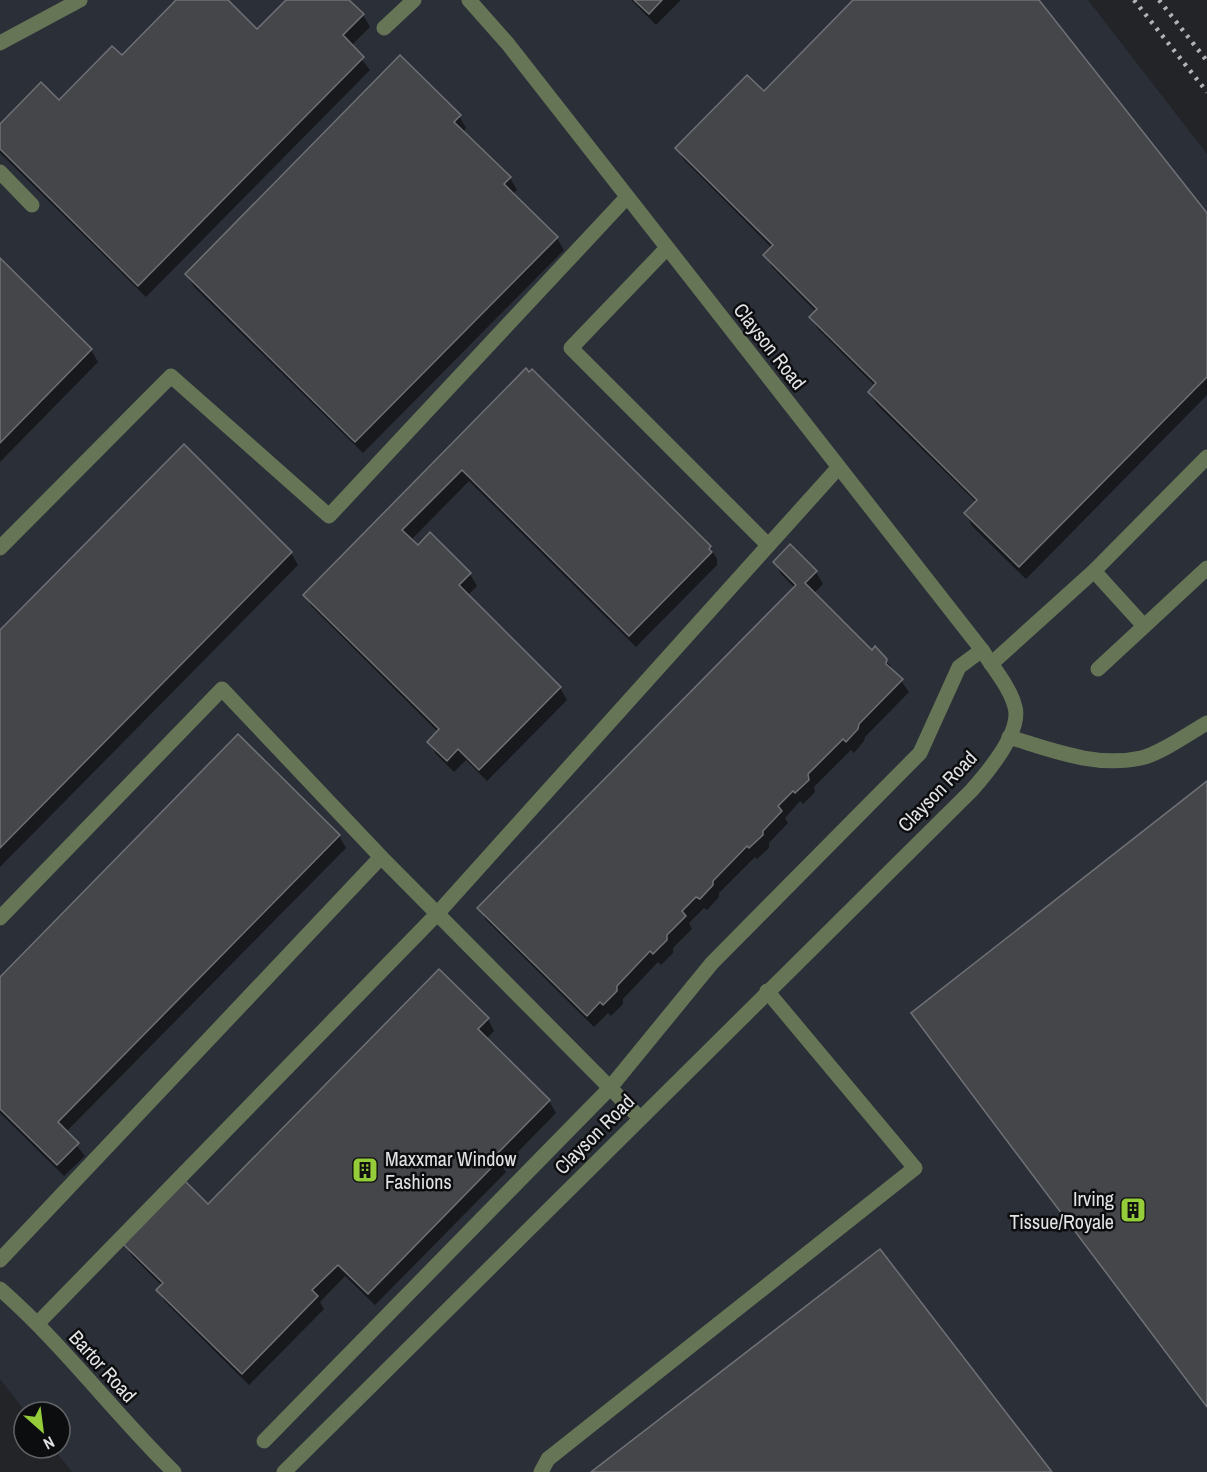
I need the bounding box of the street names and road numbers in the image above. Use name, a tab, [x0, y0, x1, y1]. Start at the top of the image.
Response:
street label: Clayson Road	[728, 297, 812, 395]
street label: Clayson Road	[892, 745, 982, 837]
street label: Clayson Road	[548, 1088, 640, 1180]
street label: Bartor Road	[63, 1324, 143, 1408]

